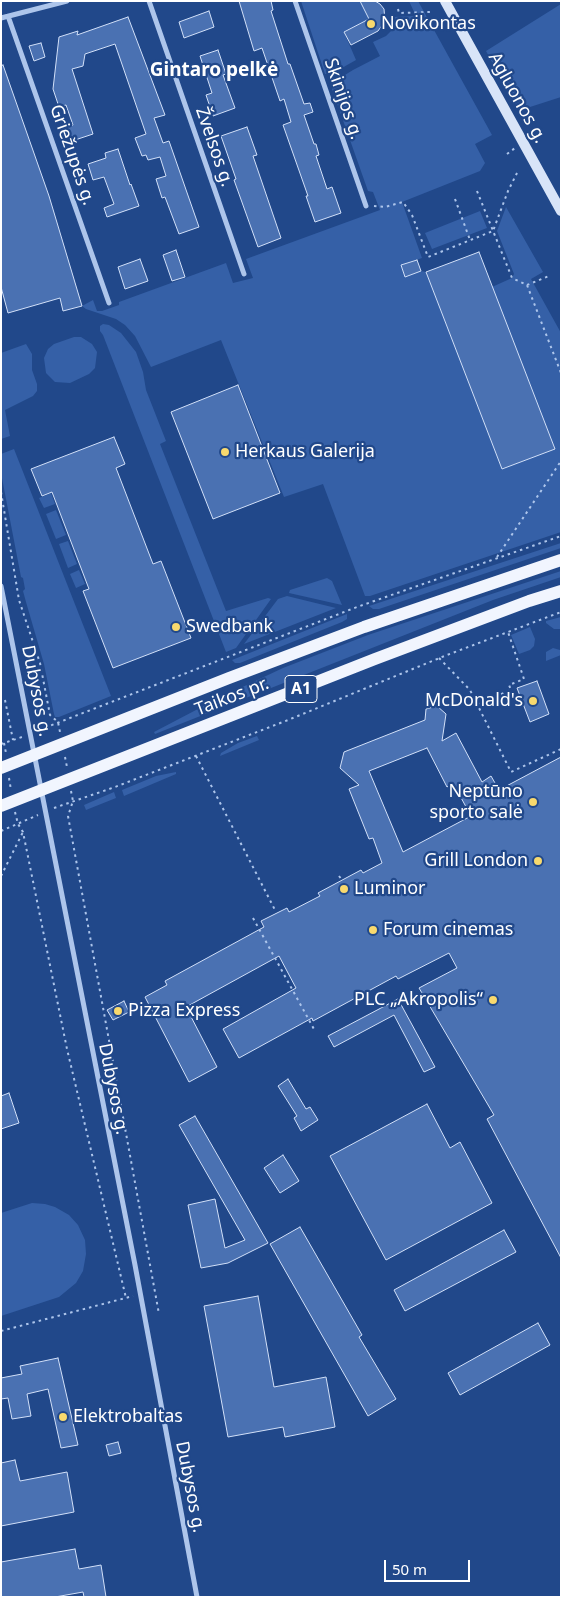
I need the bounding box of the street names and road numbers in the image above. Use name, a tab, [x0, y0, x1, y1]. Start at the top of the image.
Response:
street label: Agluonos g.	[483, 49, 551, 147]
street label: Skinijos g.	[319, 55, 367, 143]
street label: Griežupės g.	[45, 102, 99, 208]
street label: Žvelsos g.	[190, 104, 238, 190]
street label: Dubysos g.	[17, 643, 55, 739]
street label: Taikos pr.	[192, 673, 272, 721]
road number: A1	[285, 676, 317, 702]
street label: Dubysos g.	[94, 1041, 132, 1137]
street label: Dubysos g.	[171, 1439, 209, 1535]

